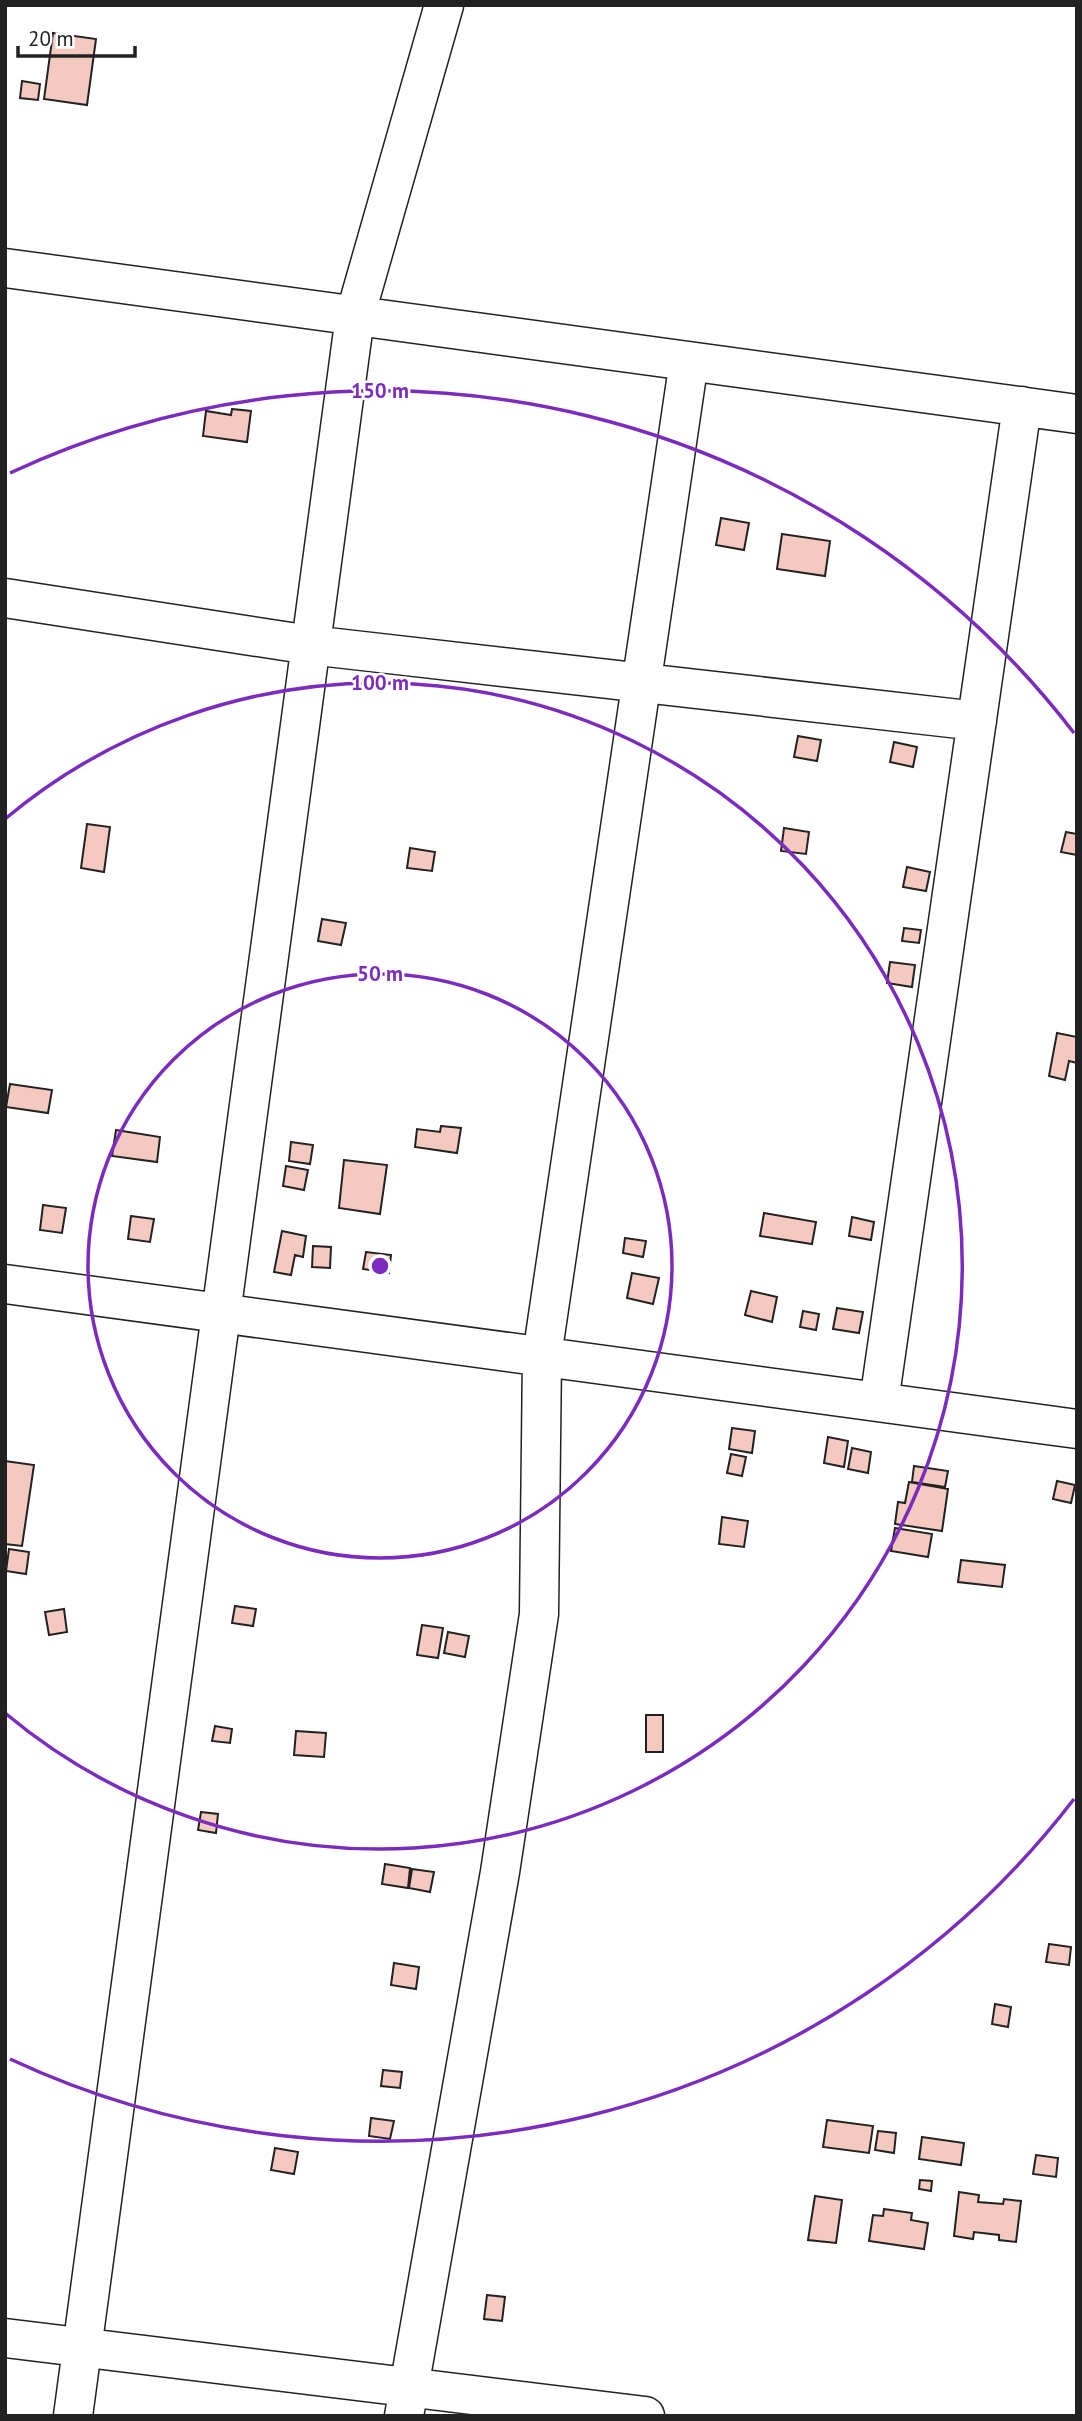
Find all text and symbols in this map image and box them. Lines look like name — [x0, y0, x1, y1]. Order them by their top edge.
scale bar — [18, 14, 135, 58]
text: 20 m — [28, 25, 74, 52]
text: 150 m — [351, 377, 409, 404]
text: 100 m — [351, 669, 409, 696]
text: 50 m — [357, 960, 403, 987]
centre of rings — [368, 1254, 392, 1278]

